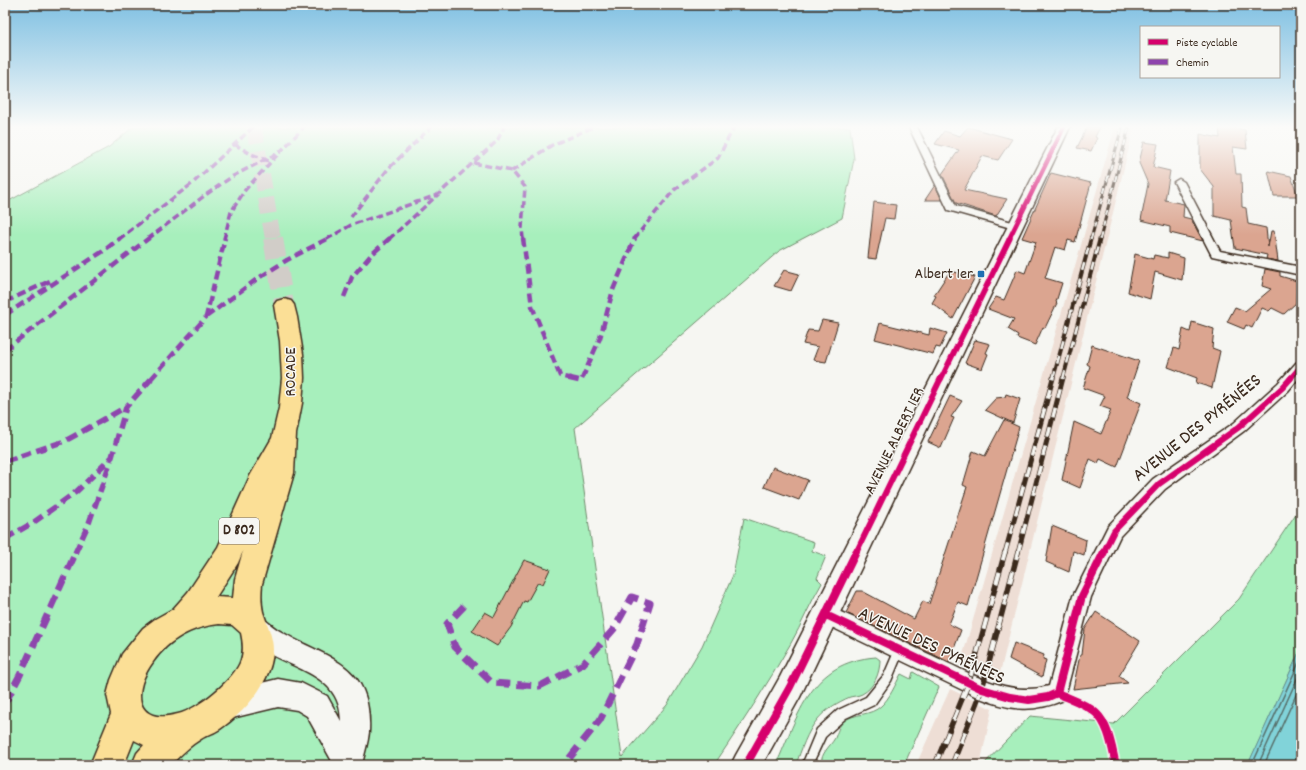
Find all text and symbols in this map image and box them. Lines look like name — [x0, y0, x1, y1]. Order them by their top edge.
legend — [1140, 26, 1280, 78]
text: Piste cyclable — [1176, 35, 1237, 52]
text: Chemin — [1176, 55, 1209, 72]
place label: Albert 1er — [915, 263, 973, 286]
marker: Albert 1er — [976, 269, 986, 279]
street label: ROCADE — [280, 347, 303, 397]
street label: AVENUE DES PYRÉNÉES — [1128, 368, 1268, 490]
street label: AVENUE ALBERT 1ER — [859, 383, 931, 499]
road number: D 802 — [219, 518, 259, 544]
street label: AVENUE DES PYRÉNÉES — [853, 601, 1009, 693]

